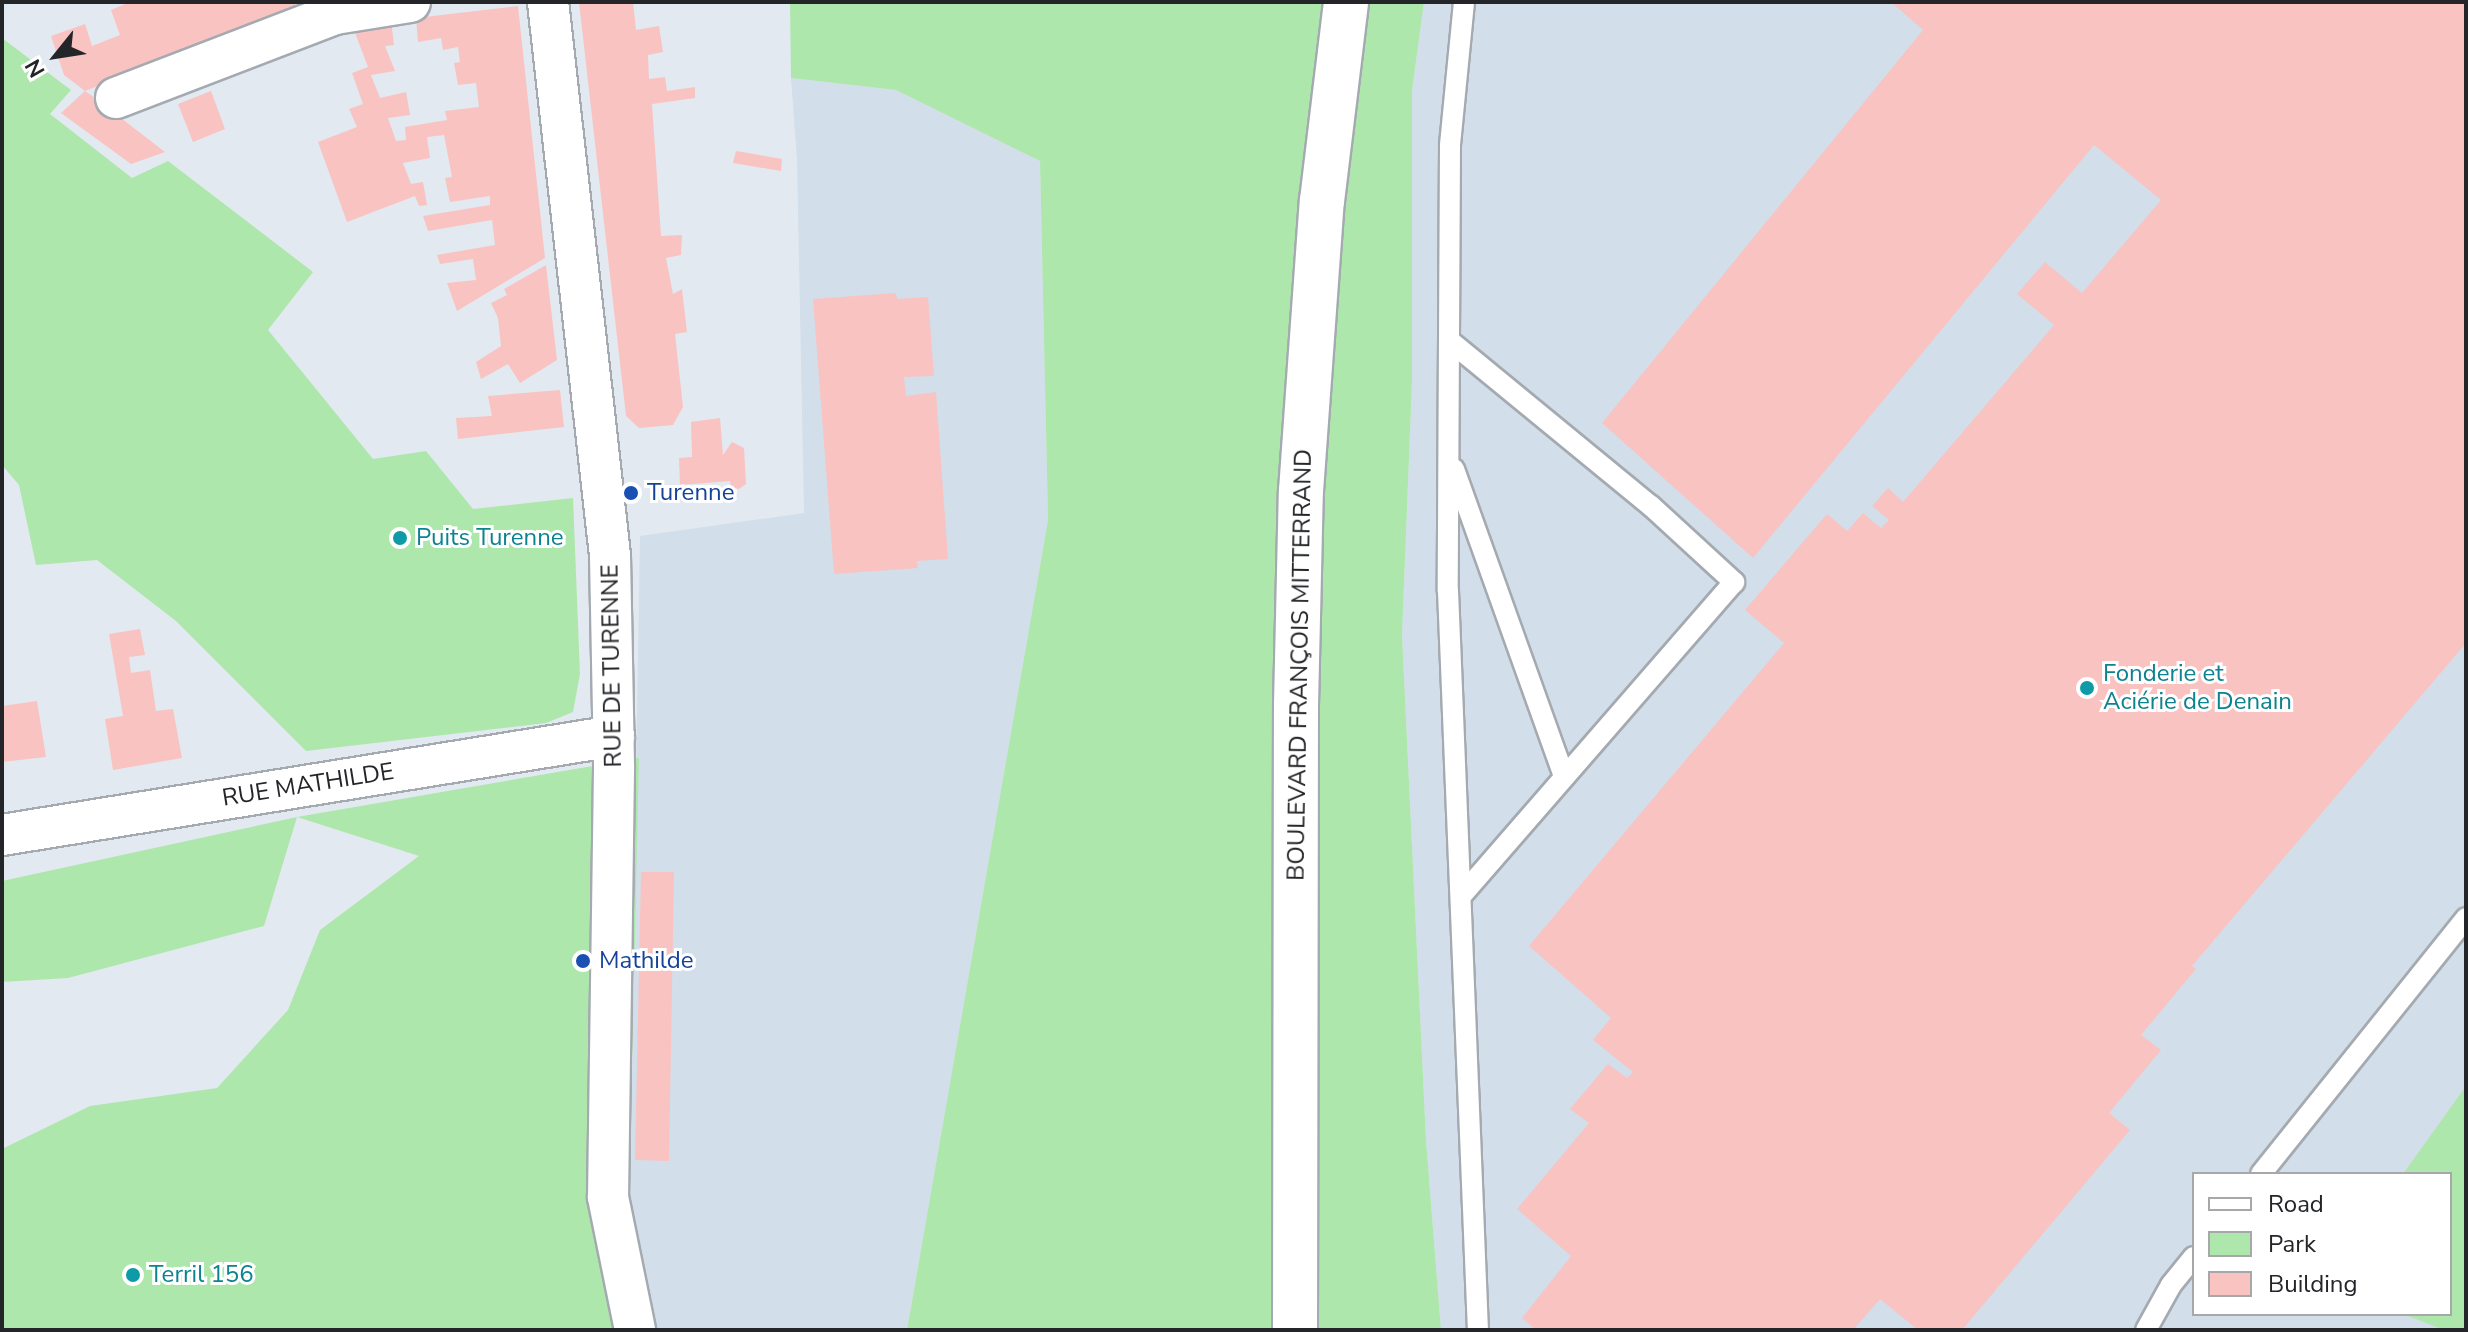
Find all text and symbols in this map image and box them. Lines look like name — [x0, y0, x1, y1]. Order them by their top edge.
north arrow — [16, 16, 96, 96]
text: N — [18, 53, 52, 83]
street label: BOULEVARD FRANÇOIS MITTERRAND — [1282, 449, 1318, 881]
place label: Turenne — [647, 479, 734, 507]
marker: Turenne — [622, 484, 640, 502]
place label: Puits Turenne — [416, 524, 564, 552]
marker: Puits Turenne — [391, 529, 409, 547]
street label: RUE DE TURENNE — [596, 564, 628, 768]
place label: Fonderie et Aciérie de Denain — [2103, 660, 2292, 716]
marker: Fonderie et Aciérie de Denain — [2078, 679, 2096, 697]
street label: RUE MATHILDE — [220, 757, 396, 813]
place label: Mathilde — [599, 947, 694, 975]
marker: Mathilde — [574, 952, 592, 970]
legend — [2192, 1172, 2452, 1316]
text: Road — [2268, 1188, 2324, 1220]
text: Park — [2268, 1228, 2316, 1260]
place label: Terril 156 — [149, 1261, 254, 1289]
marker: Terril 156 — [124, 1266, 142, 1284]
text: Building — [2268, 1268, 2358, 1300]

